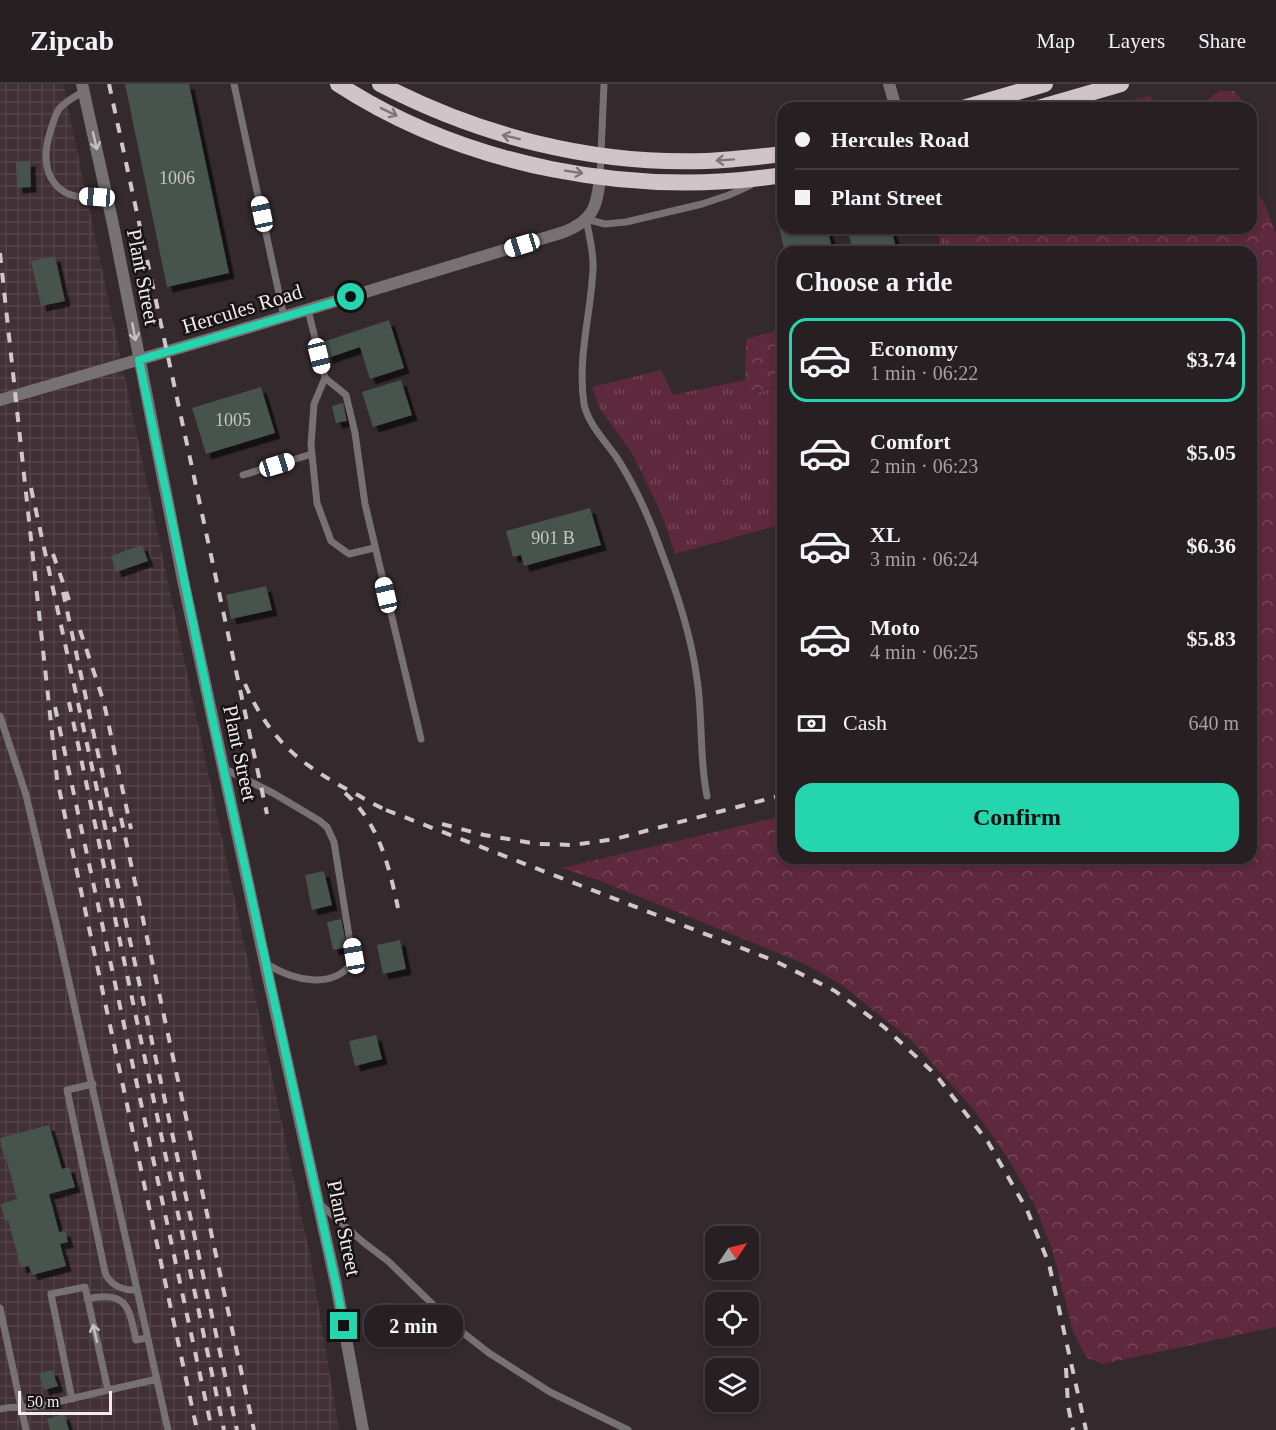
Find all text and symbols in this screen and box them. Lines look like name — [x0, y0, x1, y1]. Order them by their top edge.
text: Zipcab — [30, 25, 114, 56]
text: Map — [1037, 29, 1075, 53]
text: Layers — [1108, 29, 1165, 53]
text: Share — [1198, 29, 1246, 53]
one-way arrow — [380, 107, 398, 119]
text: Hercules Road — [831, 127, 969, 152]
one-way arrow — [89, 131, 101, 150]
one-way arrow — [502, 131, 521, 143]
one-way arrow — [715, 155, 735, 166]
one-way arrow — [564, 167, 583, 178]
house number: 1006 — [159, 168, 195, 188]
text: Plant Street — [831, 185, 942, 210]
car — [78, 187, 116, 207]
car — [249, 195, 275, 233]
street label: Plant Street — [122, 227, 164, 327]
car — [502, 231, 542, 259]
text: Choose a ride — [795, 267, 953, 297]
street label: Hercules Road — [179, 279, 305, 339]
route start — [337, 283, 364, 310]
one-way arrow — [129, 322, 140, 341]
icon: car — [798, 333, 852, 387]
car — [306, 336, 332, 376]
text: Economy — [870, 336, 958, 361]
text: $3.74 — [1187, 347, 1236, 372]
text: 1 min · 06:22 — [870, 362, 978, 384]
house number: 1005 — [215, 410, 251, 430]
icon: car — [798, 426, 852, 480]
text: Comfort — [870, 429, 951, 454]
text: $5.05 — [1187, 440, 1236, 465]
car — [257, 451, 297, 479]
text: 2 min · 06:23 — [870, 455, 978, 477]
icon: car — [798, 519, 852, 573]
text: XL — [870, 522, 901, 547]
house number: 901 B — [531, 528, 575, 548]
text: $6.36 — [1187, 533, 1236, 558]
text: 3 min · 06:24 — [870, 548, 978, 570]
car — [373, 575, 399, 615]
icon: car — [798, 612, 852, 666]
text: Moto — [870, 615, 920, 640]
text: $5.83 — [1187, 626, 1236, 651]
text: 4 min · 06:25 — [870, 641, 978, 663]
street label: Plant Street — [218, 703, 262, 803]
icon: cash — [795, 707, 828, 740]
text: Cash — [843, 710, 887, 735]
text: 640 m — [1188, 712, 1239, 734]
button: Confirm — [795, 783, 1239, 852]
car — [342, 937, 366, 975]
street label: Plant Street — [322, 1178, 366, 1278]
north arrow — [705, 1226, 759, 1280]
map controls — [705, 1226, 759, 1412]
button: locate — [705, 1292, 759, 1346]
callout: 2 min — [365, 1305, 464, 1347]
route end — [330, 1312, 357, 1339]
text: 2 min — [389, 1315, 438, 1337]
one-way arrow — [89, 1324, 101, 1343]
button: layers — [705, 1358, 759, 1412]
scale bar — [18, 1388, 112, 1416]
text: 50 m — [27, 1393, 59, 1410]

